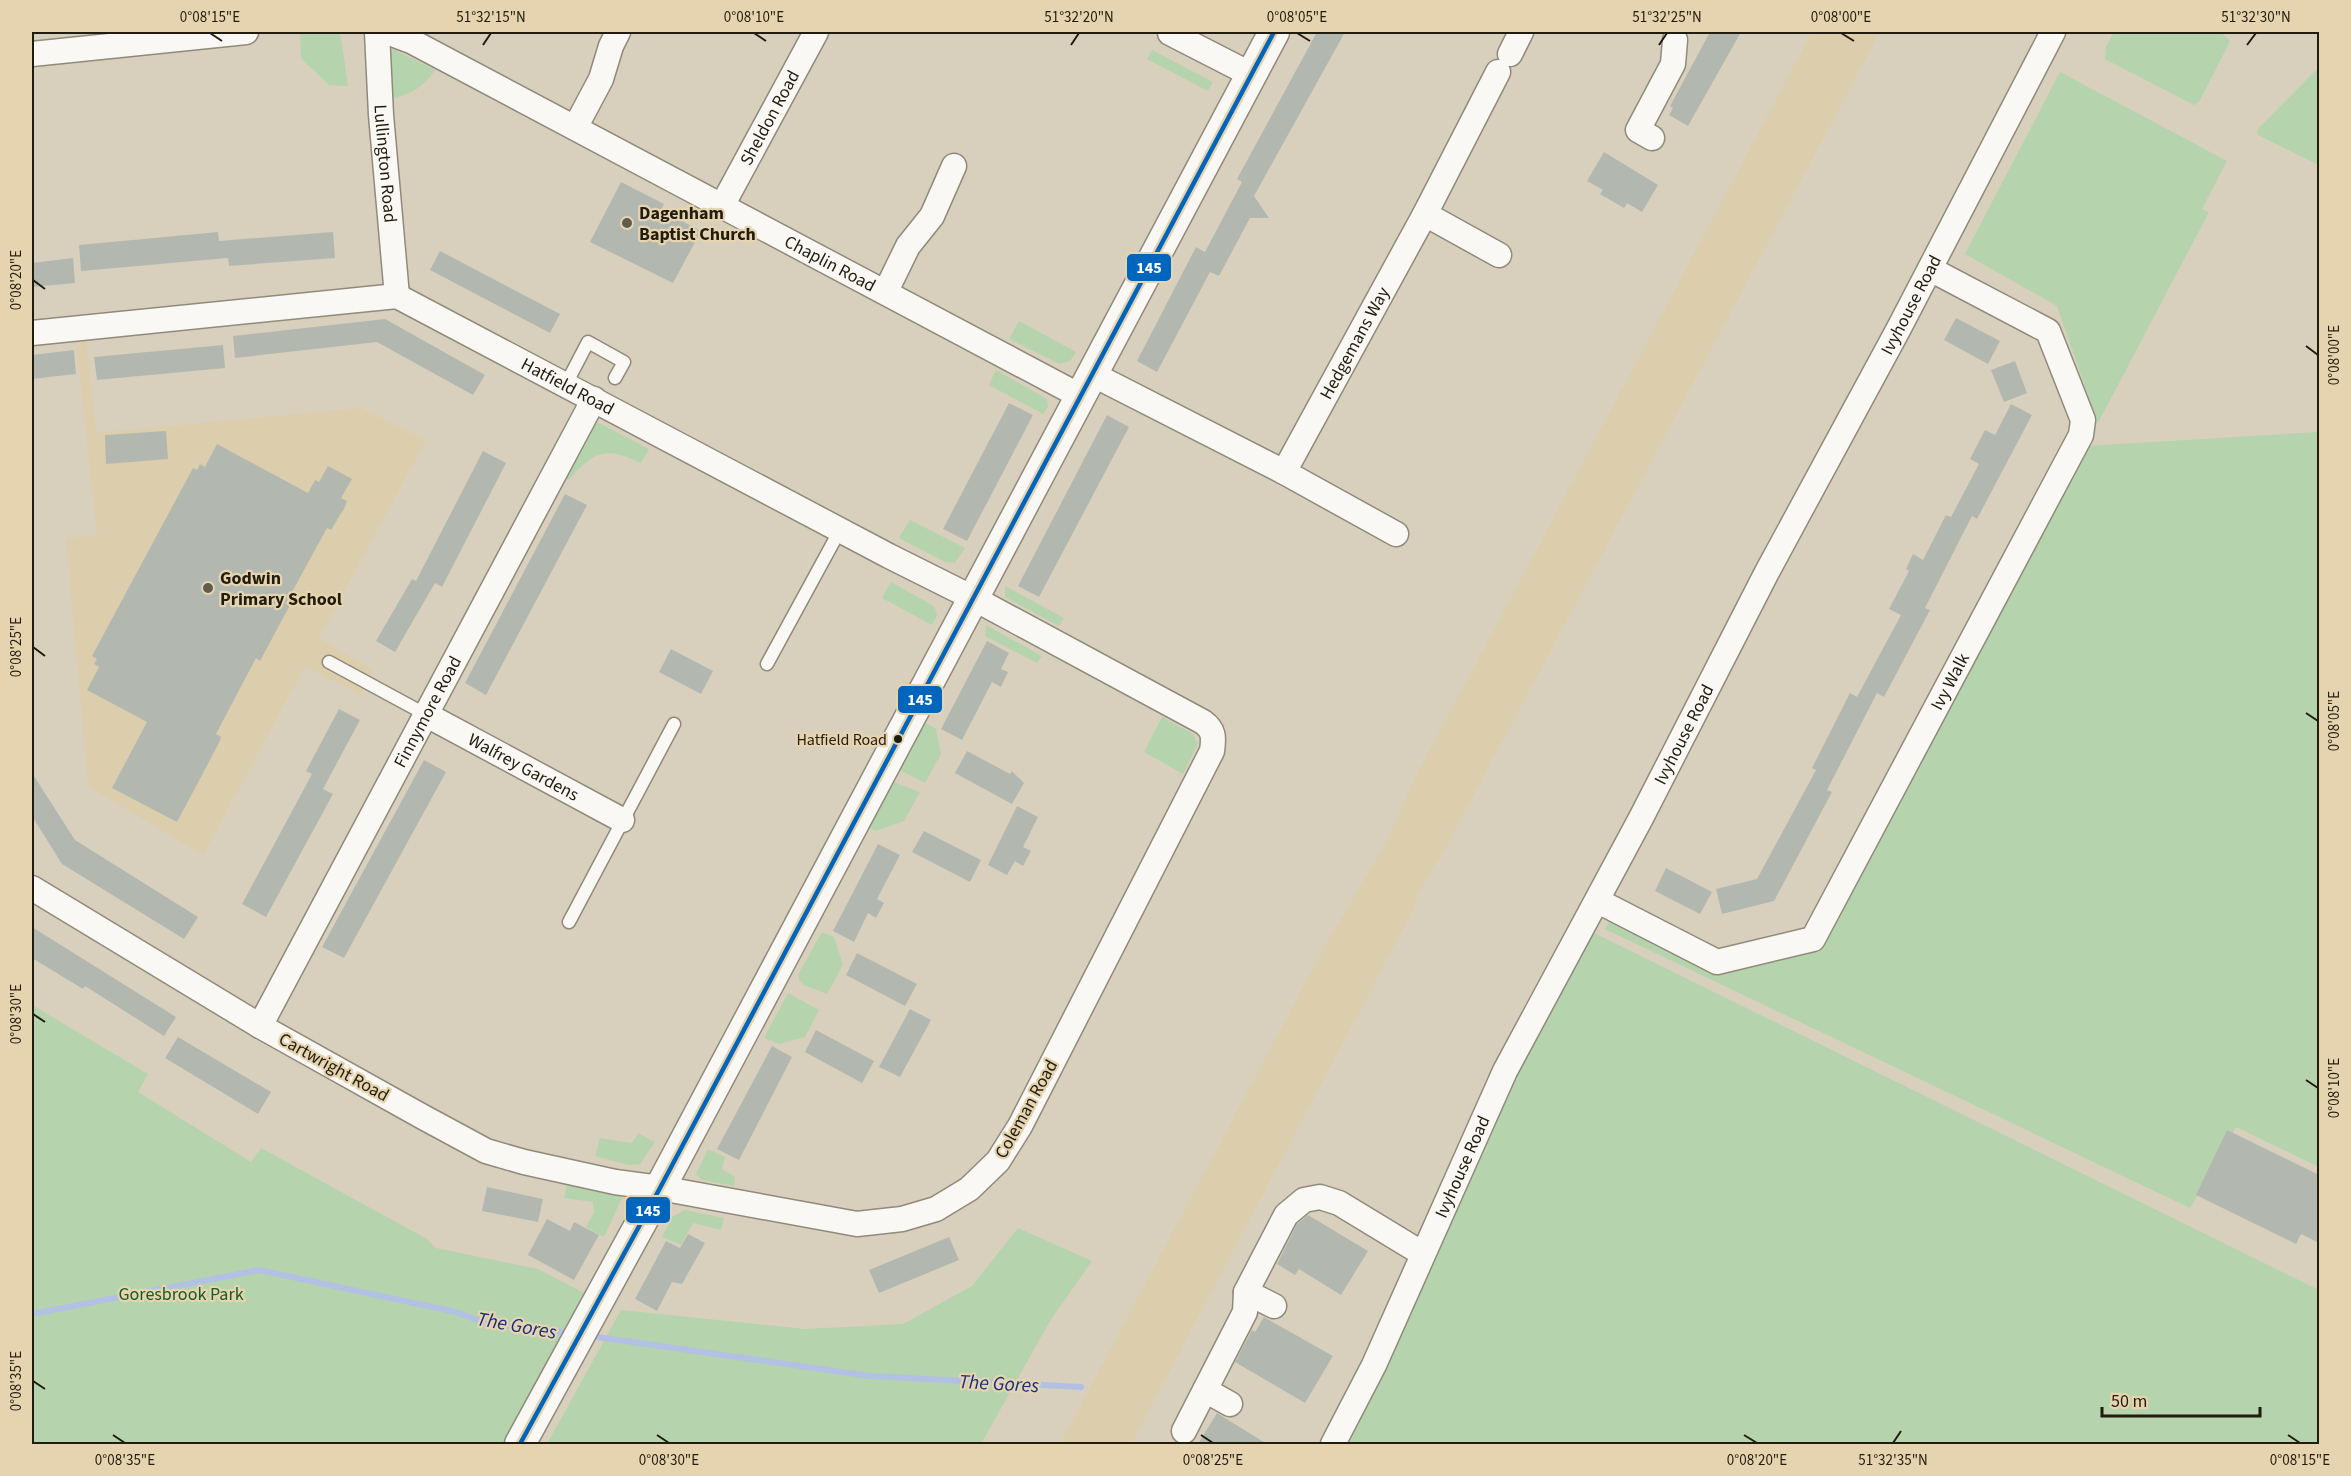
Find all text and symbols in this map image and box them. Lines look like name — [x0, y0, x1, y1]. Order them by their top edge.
text: 0°08'15"E — [180, 7, 240, 28]
text: 51°32'15"N — [456, 7, 526, 28]
text: 0°08'10"E — [724, 7, 784, 28]
text: 51°32'20"N — [1044, 7, 1114, 28]
text: 0°08'05"E — [1267, 7, 1327, 28]
text: 51°32'25"N — [1632, 7, 1702, 28]
text: 0°08'00"E — [1811, 7, 1871, 28]
text: 51°32'30"N — [2221, 7, 2291, 28]
street label: Sheldon Road — [734, 66, 806, 170]
street label: Lullington Road — [368, 104, 402, 224]
place label: Dagenham Baptist Church — [639, 201, 756, 247]
marker: Dagenham Baptist Church — [620, 216, 634, 230]
street label: Chaplin Road — [780, 229, 880, 298]
text: 0°08'20"E — [6, 250, 27, 310]
street label: Ivyhouse Road — [1875, 251, 1948, 360]
line badge: 145 — [1126, 253, 1172, 282]
text: 145 — [1136, 257, 1162, 279]
street label: Hedgemans Way — [1314, 282, 1396, 404]
text: 0°08'00"E — [2324, 325, 2345, 385]
street label: Hatfield Road — [517, 352, 618, 422]
place label: Godwin Primary School — [220, 566, 342, 612]
marker: Godwin Primary School — [201, 581, 215, 595]
text: 0°08'25"E — [6, 617, 27, 677]
street label: Ivy Walk — [1925, 649, 1976, 715]
street label: Finnymore Road — [388, 652, 468, 772]
street label: Ivyhouse Road — [1648, 680, 1720, 789]
line badge: 145 — [897, 685, 943, 714]
text: 145 — [907, 689, 933, 711]
text: 0°08'05"E — [2324, 691, 2345, 751]
street label: Walfrey Gardens — [464, 727, 583, 808]
place label: Hatfield Road — [796, 729, 887, 751]
marker: Hatfield Road — [892, 733, 904, 745]
text: 0°08'30"E — [6, 984, 27, 1044]
street label: Cartwright Road — [274, 1027, 393, 1108]
street label: Coleman Road — [989, 1055, 1064, 1163]
text: 0°08'10"E — [2324, 1058, 2345, 1118]
street label: Ivyhouse Road — [1429, 1112, 1497, 1222]
line badge: 145 — [625, 1196, 671, 1224]
text: 145 — [635, 1200, 661, 1222]
park label: Goresbrook Park — [118, 1282, 244, 1307]
water label: The Gores — [475, 1305, 559, 1347]
text: 0°08'35"E — [6, 1351, 27, 1411]
water label: The Gores — [958, 1368, 1040, 1400]
scale bar — [2102, 1380, 2260, 1418]
text: 50 m — [2111, 1389, 2147, 1414]
text: 0°08'35"E — [95, 1450, 155, 1471]
text: 0°08'30"E — [639, 1450, 699, 1471]
text: 0°08'25"E — [1183, 1450, 1243, 1471]
text: 0°08'20"E — [1727, 1450, 1787, 1471]
text: 51°32'35"N — [1858, 1450, 1928, 1471]
text: 0°08'15"E — [2270, 1450, 2330, 1471]

